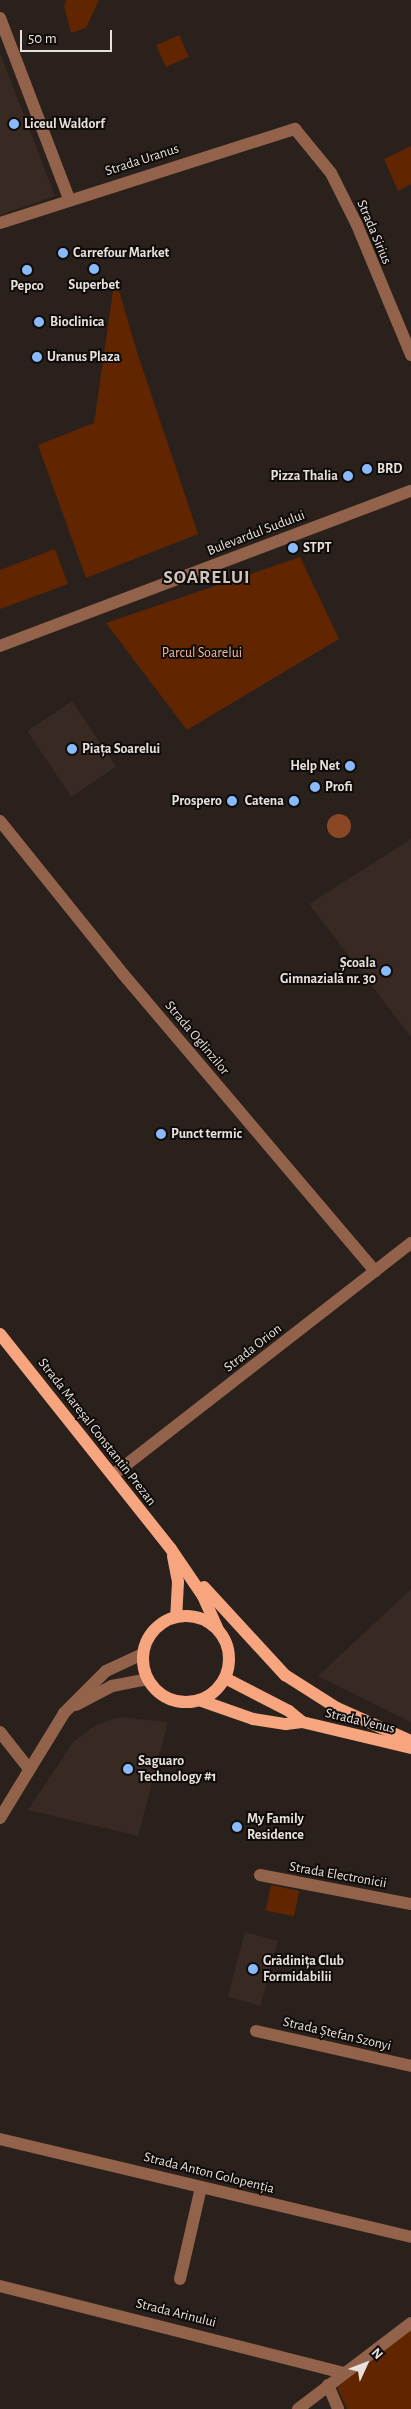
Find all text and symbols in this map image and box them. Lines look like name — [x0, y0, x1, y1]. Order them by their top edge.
scale bar — [22, 20, 115, 52]
text: 50 m — [28, 31, 57, 46]
place label: Liceul Waldorf — [24, 116, 105, 132]
marker: Liceul Waldorf — [8, 118, 20, 130]
street label: Strada Uranus — [103, 140, 181, 180]
street label: Strada Sirius — [353, 197, 395, 267]
place label: Carrefour Market — [73, 245, 169, 261]
marker: Carrefour Market — [57, 247, 69, 259]
marker: Superbet — [88, 263, 100, 275]
marker: Pepco — [21, 264, 33, 276]
place label: Superbet — [68, 277, 120, 293]
place label: Pepco — [10, 278, 44, 294]
place label: Bioclinica — [50, 314, 104, 330]
marker: Bioclinica — [32, 315, 46, 329]
place label: Uranus Plaza — [47, 349, 120, 365]
marker: Uranus Plaza — [31, 351, 43, 363]
place label: BRD — [377, 461, 403, 477]
marker: BRD — [361, 463, 373, 475]
place label: Pizza Thalia — [271, 468, 338, 484]
marker: Pizza Thalia — [342, 470, 354, 482]
street label: Bulevardul Sudului — [205, 507, 307, 559]
place label: STPT — [303, 540, 332, 556]
marker: STPT — [287, 542, 299, 554]
district label: SOARELUI — [162, 567, 252, 589]
park label: Parcul Soarelui — [162, 645, 242, 661]
place label: Piața Soarelui — [82, 741, 160, 757]
marker: Piața Soarelui — [66, 743, 78, 755]
place label: Help Net — [290, 758, 340, 774]
marker: Help Net — [344, 760, 356, 772]
place label: Profi — [325, 779, 353, 795]
marker: Profi — [309, 781, 321, 793]
place label: Prospero — [172, 793, 222, 809]
place label: Catena — [245, 793, 284, 809]
marker: Prospero — [226, 795, 238, 807]
marker: Catena — [288, 795, 300, 807]
place label: Școala Gimnazială nr. 30 — [280, 955, 376, 988]
marker: Școala Gimnazială nr. 30 — [380, 965, 392, 977]
street label: Strada Oglinzilor — [161, 998, 233, 1078]
place label: Punct termic — [171, 1126, 242, 1142]
marker: Punct termic — [155, 1128, 167, 1140]
street label: Strada Orion — [221, 1320, 285, 1376]
street label: Strada Mareșal Constantin Prezan — [34, 1355, 160, 1509]
street label: Strada Venus — [323, 1705, 397, 1737]
place label: Saguaro Technology #1 — [138, 1753, 217, 1785]
marker: Saguaro Technology #1 — [122, 1763, 134, 1775]
place label: My Family Residence — [247, 1811, 304, 1844]
marker: My Family Residence — [231, 1821, 243, 1833]
street label: Strada Electronicii — [288, 1858, 388, 1892]
place label: Grădinița Club Formidabilii — [263, 1953, 344, 1985]
marker: Grădinița Club Formidabilii — [247, 1963, 259, 1975]
street label: Strada Ștefan Szonyi — [281, 2013, 393, 2055]
street label: Strada Anton Golopenția — [142, 2149, 276, 2197]
street label: Strada Arinului — [134, 2295, 218, 2331]
north arrow — [341, 2339, 391, 2389]
text: N — [369, 2345, 385, 2362]

